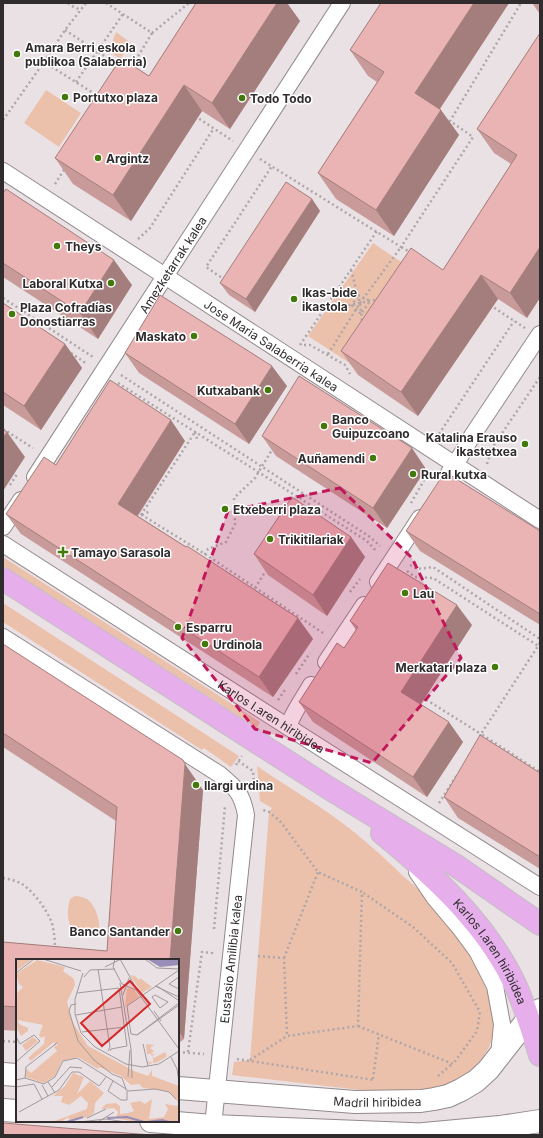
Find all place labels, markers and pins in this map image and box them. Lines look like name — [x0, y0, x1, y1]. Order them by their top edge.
place label: Amara Berri eskola publikoa (Salaberria) — [25, 40, 147, 69]
marker: Amara Berri eskola publikoa (Salaberria) — [12, 49, 22, 59]
place label: Portutxo plaza — [73, 90, 158, 105]
place label: Todo Todo — [250, 91, 312, 106]
marker: Portutxo plaza — [60, 92, 70, 102]
marker: Todo Todo — [237, 93, 247, 103]
place label: Argintz — [106, 151, 149, 166]
marker: Argintz — [93, 153, 103, 163]
place label: Theys — [65, 239, 102, 254]
marker: Theys — [52, 241, 62, 251]
place label: Laboral Kutxa — [23, 276, 103, 291]
marker: Laboral Kutxa — [106, 278, 116, 288]
place label: Ikas-bide ikastola — [302, 285, 357, 314]
marker: Ikas-bide ikastola — [289, 294, 299, 304]
place label: Plaza Cofradías Donostiarras — [20, 300, 112, 329]
marker: Plaza Cofradías Donostiarras — [7, 309, 17, 319]
place label: Maskato — [136, 329, 186, 344]
marker: Maskato — [189, 331, 199, 341]
place label: Kutxabank — [197, 383, 260, 398]
marker: Kutxabank — [263, 385, 273, 395]
place label: Banco Guipuzcoano — [332, 412, 410, 441]
marker: Banco Guipuzcoano — [319, 421, 329, 431]
place label: Katalina Erauso ikastetxea — [426, 430, 517, 459]
marker: Katalina Erauso ikastetxea — [520, 439, 530, 449]
place label: Auñamendi — [298, 451, 365, 466]
marker: Auñamendi — [368, 453, 378, 463]
place label: Rural kutxa — [421, 467, 487, 482]
marker: Rural kutxa — [408, 469, 418, 479]
place label: Etxeberri plaza — [233, 502, 321, 517]
marker: Etxeberri plaza — [220, 504, 230, 514]
place label: Trikitilariak — [278, 532, 344, 547]
marker: Trikitilariak — [265, 534, 275, 544]
place label: Tamayo Sarasola — [71, 545, 171, 560]
marker: Tamayo Sarasola — [58, 547, 68, 557]
place label: Lau — [413, 586, 434, 601]
marker: Lau — [400, 588, 410, 598]
place label: Esparru — [186, 620, 232, 635]
marker: Esparru — [173, 622, 183, 632]
place label: Urdinola — [213, 637, 262, 652]
marker: Urdinola — [200, 639, 210, 649]
place label: Merkatari plaza — [396, 660, 487, 675]
marker: Merkatari plaza — [490, 662, 500, 672]
place label: Ilargi urdina — [204, 778, 273, 793]
marker: Ilargi urdina — [191, 780, 201, 790]
place label: Banco Santander — [70, 924, 170, 939]
marker: Banco Santander — [173, 926, 183, 936]

